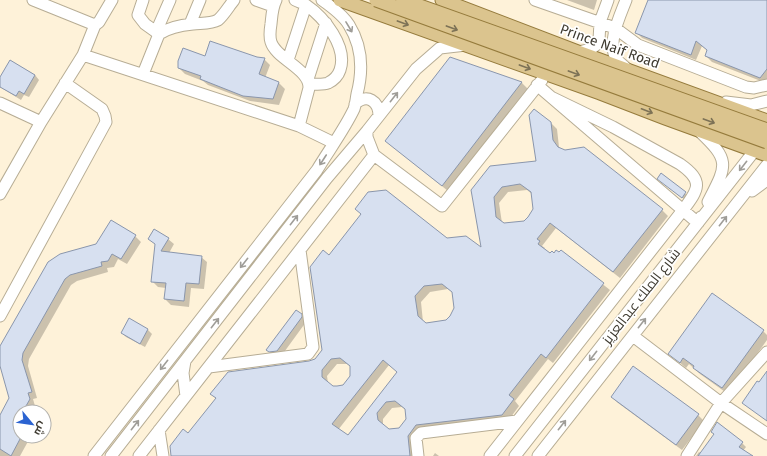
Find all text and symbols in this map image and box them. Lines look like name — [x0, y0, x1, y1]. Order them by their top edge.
one-way arrow — [396, 20, 409, 27]
one-way arrow — [346, 21, 354, 33]
street label: Prince Naif Road — [558, 21, 662, 72]
one-way arrow — [445, 25, 457, 33]
one-way arrow — [519, 63, 531, 71]
one-way arrow — [567, 69, 579, 77]
one-way arrow — [389, 92, 398, 103]
one-way arrow — [641, 108, 653, 116]
one-way arrow — [703, 118, 715, 126]
one-way arrow — [319, 154, 327, 165]
one-way arrow — [738, 160, 747, 171]
one-way arrow — [290, 215, 299, 226]
one-way arrow — [718, 216, 727, 227]
street label: شارع الملك عبدالعزيز — [598, 245, 684, 348]
one-way arrow — [240, 257, 248, 268]
one-way arrow — [210, 317, 219, 328]
one-way arrow — [638, 318, 647, 329]
one-way arrow — [589, 351, 598, 362]
one-way arrow — [160, 360, 169, 371]
north arrow — [12, 404, 52, 444]
text: ش — [31, 419, 49, 438]
one-way arrow — [130, 420, 139, 431]
one-way arrow — [558, 420, 566, 431]

